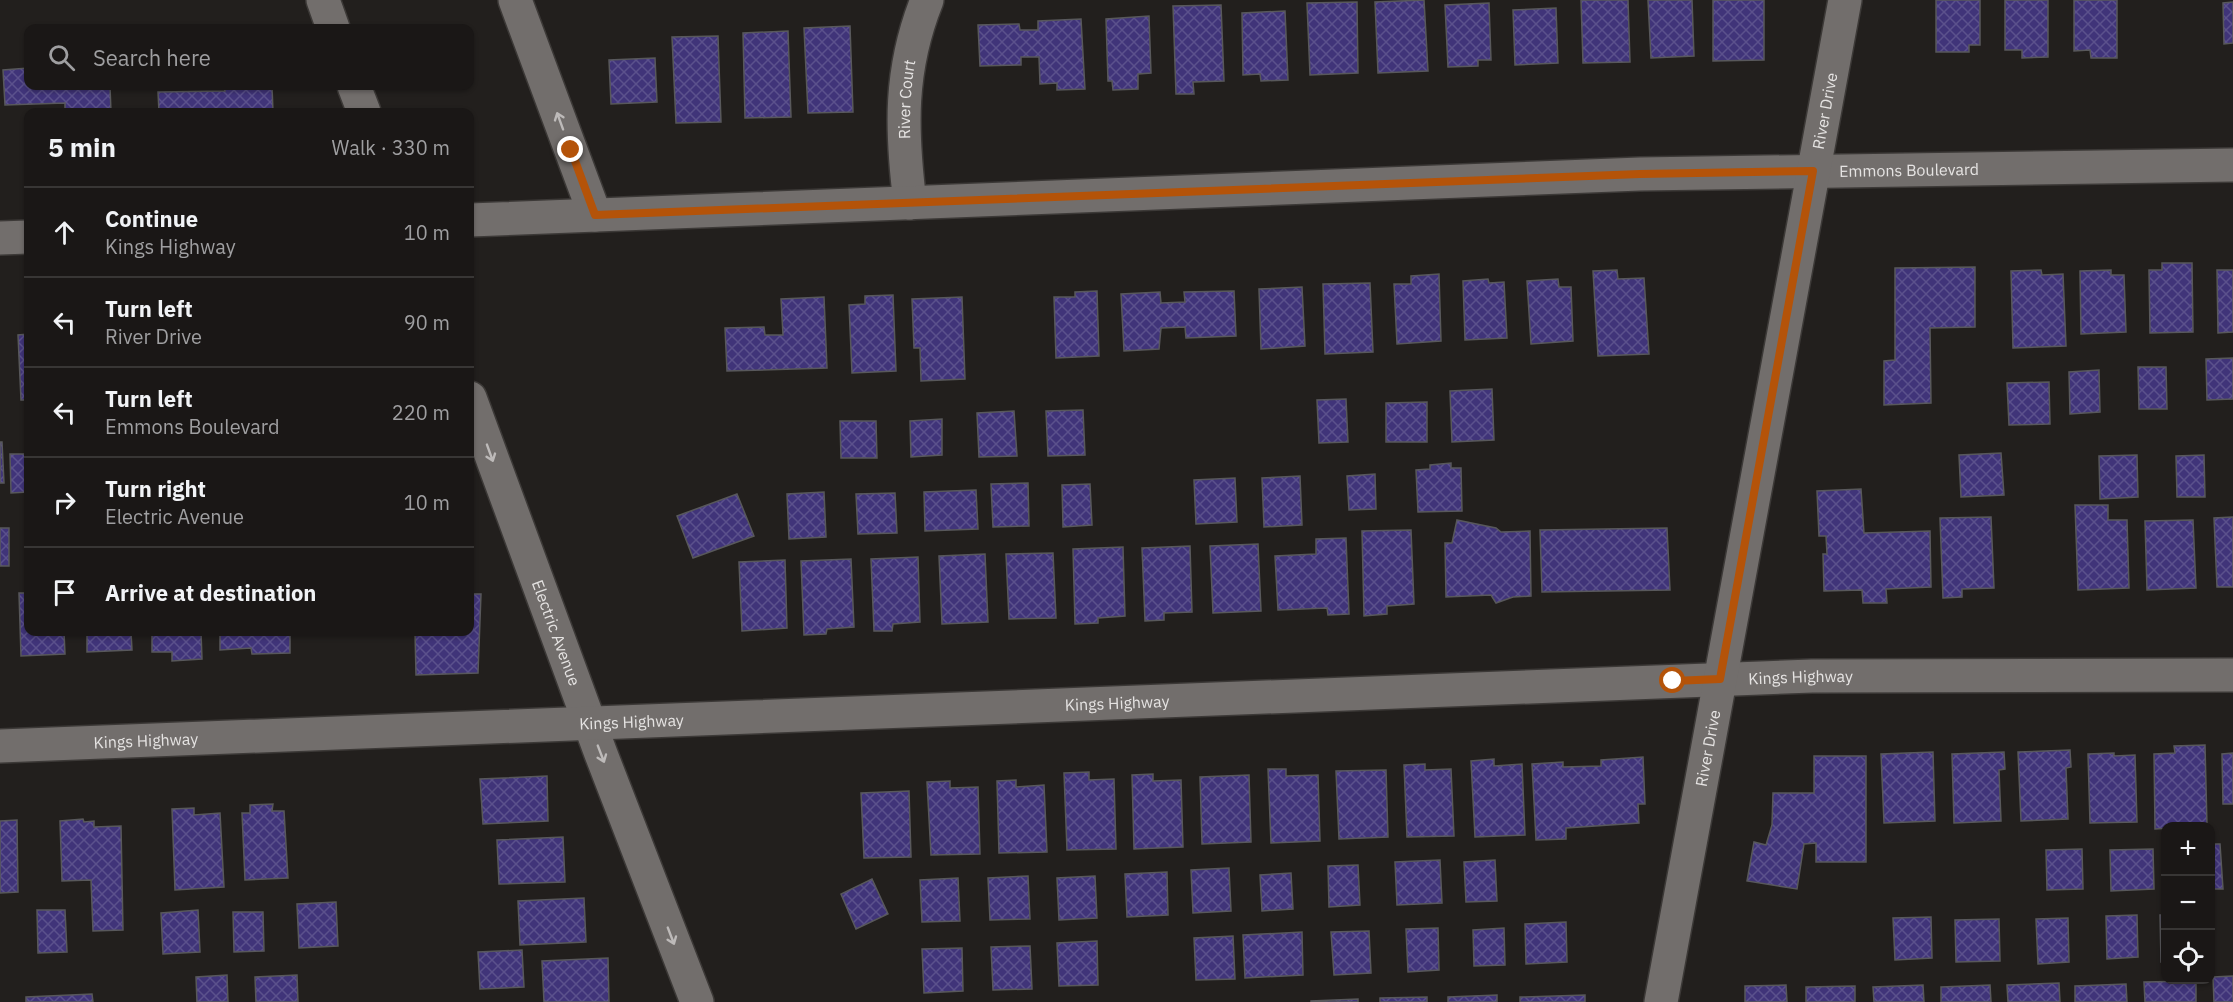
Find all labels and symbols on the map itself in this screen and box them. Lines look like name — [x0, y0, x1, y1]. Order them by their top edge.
street label: River Court — [894, 58, 919, 139]
street label: River Drive — [1808, 71, 1842, 151]
one-way arrow — [553, 112, 564, 131]
route end — [557, 136, 583, 162]
street label: Emmons Boulevard — [1839, 159, 1979, 181]
one-way arrow — [485, 443, 496, 461]
street label: Electric Avenue — [528, 577, 585, 689]
street label: Kings Highway — [1748, 666, 1853, 688]
route start — [1659, 667, 1685, 693]
street label: Kings Highway — [1064, 691, 1170, 715]
street label: River Drive — [1691, 708, 1724, 788]
street label: Kings Highway — [579, 710, 684, 734]
street label: Kings Highway — [93, 728, 199, 752]
one-way arrow — [596, 744, 607, 763]
one-way arrow — [666, 926, 677, 944]

